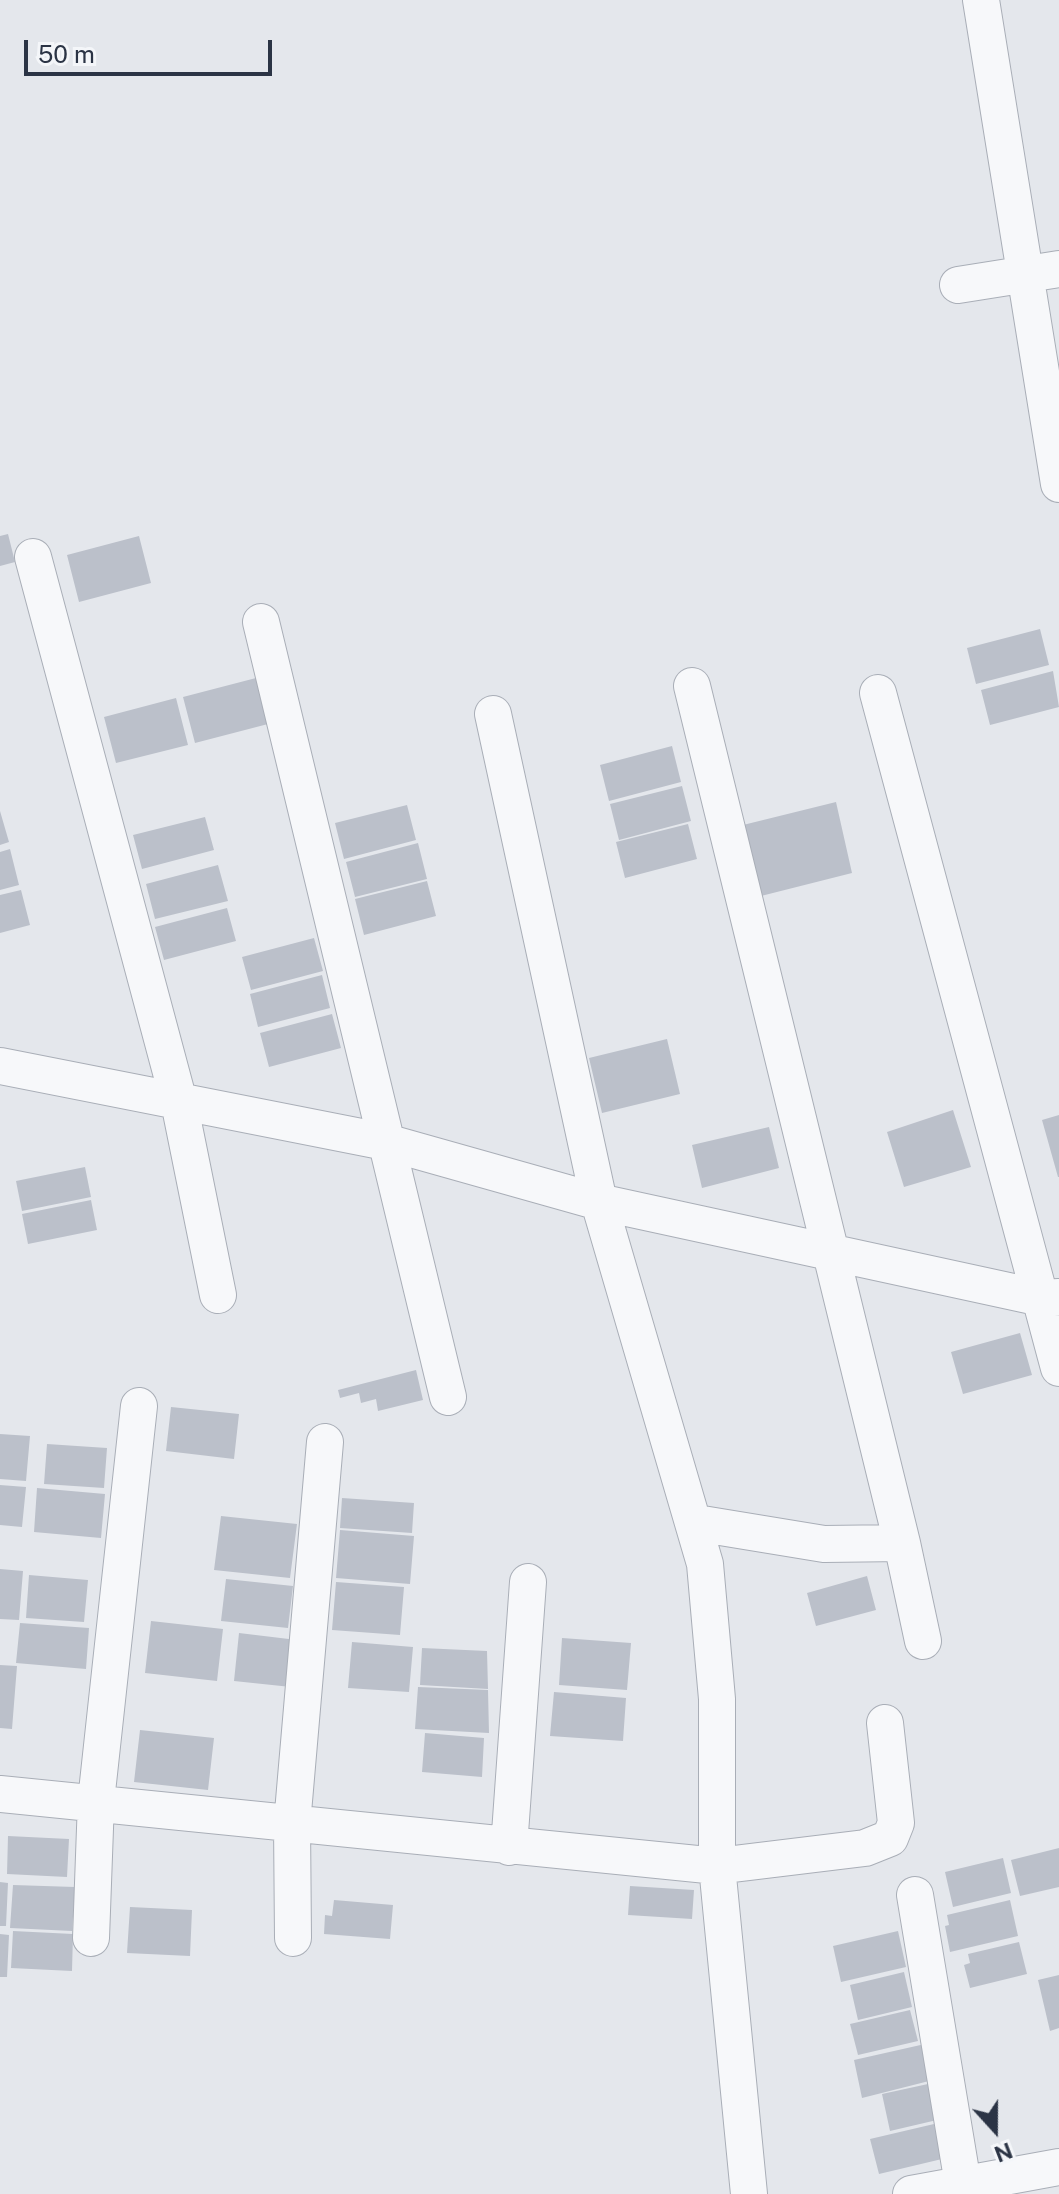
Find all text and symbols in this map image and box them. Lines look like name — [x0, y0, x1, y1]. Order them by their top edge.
scale bar — [28, 24, 276, 74]
text: 50 m — [38, 40, 95, 68]
north arrow — [955, 2090, 1035, 2170]
text: N — [991, 2137, 1016, 2168]

